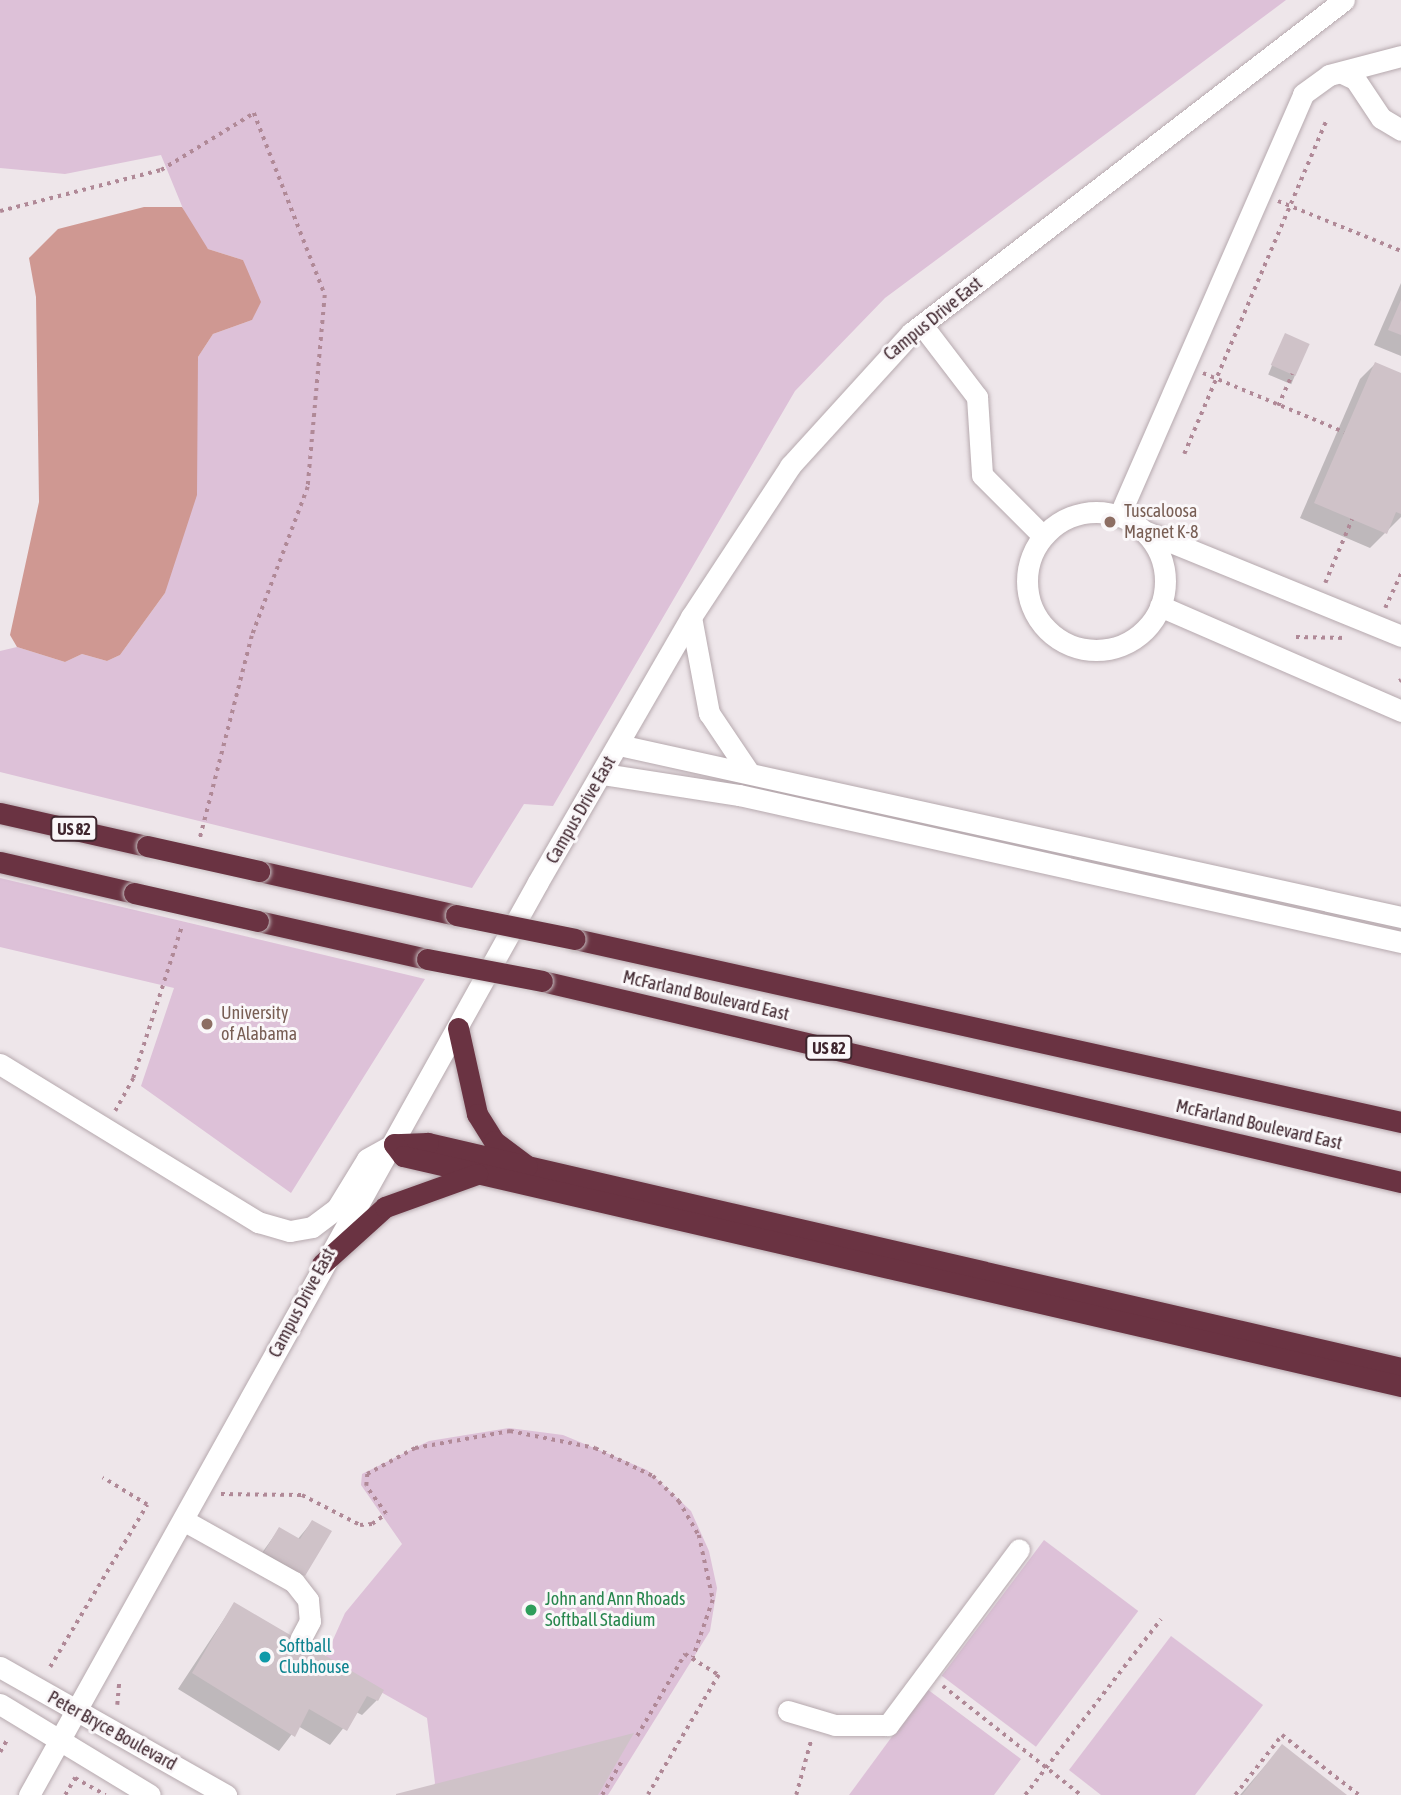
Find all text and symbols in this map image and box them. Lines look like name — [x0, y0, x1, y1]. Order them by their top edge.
street label: Campus Drive East — [879, 273, 987, 365]
place label: Tuscaloosa Magnet K-8 — [1124, 501, 1199, 544]
marker: Tuscaloosa Magnet K-8 — [1102, 514, 1118, 530]
street label: Campus Drive East — [542, 752, 620, 868]
road number: US 82 — [50, 816, 98, 842]
street label: McFarland Boulevard East — [621, 966, 791, 1026]
place label: University of Alabama — [221, 1003, 297, 1046]
marker: University of Alabama — [199, 1016, 215, 1032]
road number: US 82 — [804, 1036, 854, 1060]
street label: McFarland Boulevard East — [1174, 1095, 1344, 1155]
street label: Campus Drive East — [264, 1245, 340, 1361]
place label: John and Ann Rhoads Softball Stadium — [545, 1589, 685, 1632]
marker: John and Ann Rhoads Softball Stadium — [523, 1602, 539, 1618]
place label: Softball Clubhouse — [279, 1636, 350, 1678]
marker: Softball Clubhouse — [257, 1649, 273, 1665]
street label: Peter Bryce Boulevard — [44, 1687, 180, 1775]

